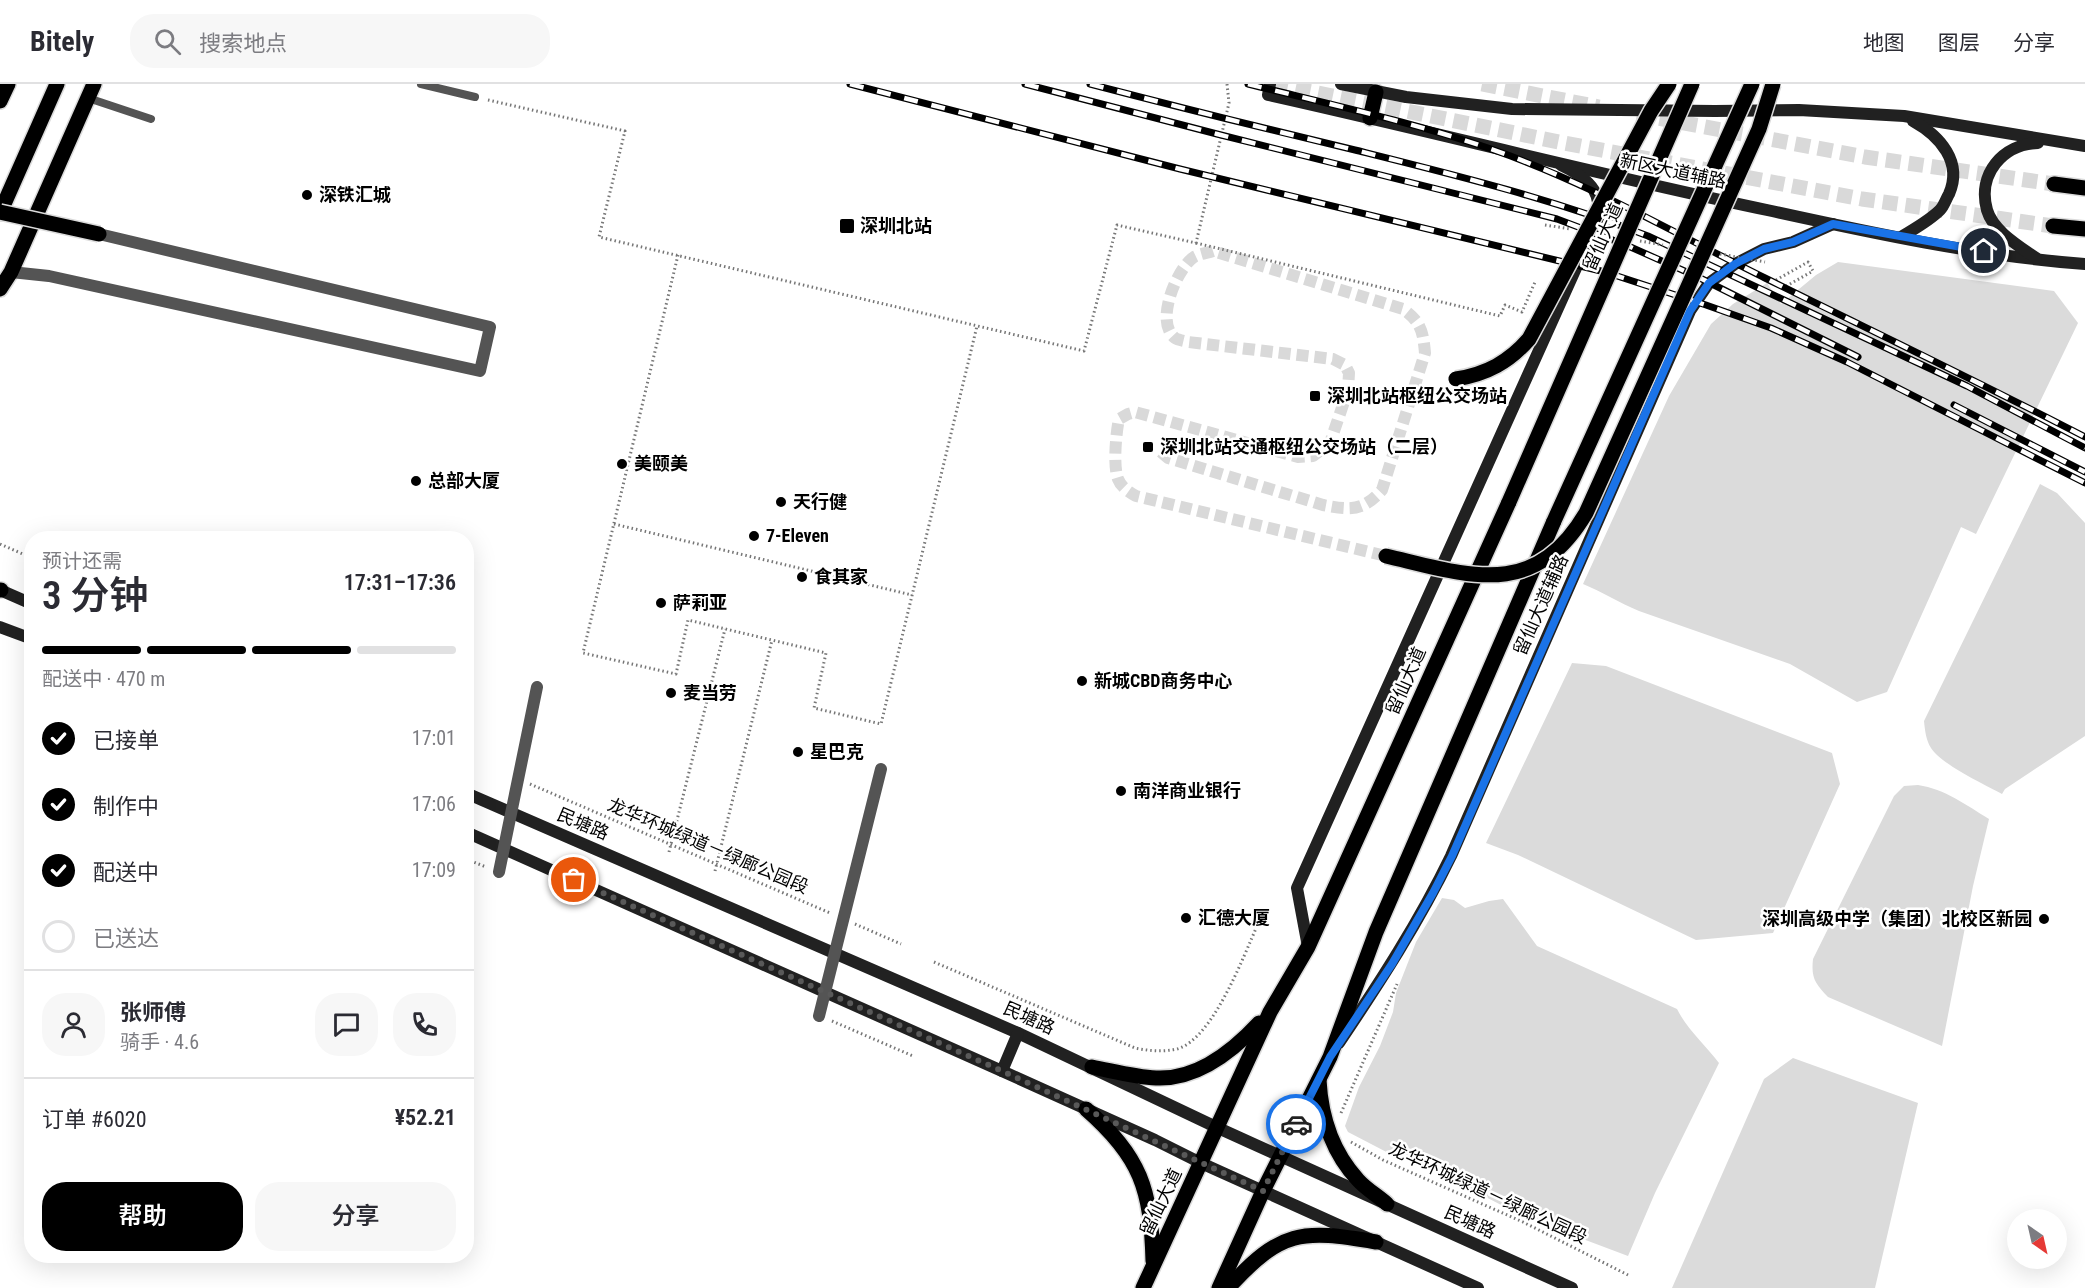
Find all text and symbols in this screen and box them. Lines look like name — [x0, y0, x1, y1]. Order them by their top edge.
search box — [130, 14, 550, 68]
text: Bitely — [30, 25, 94, 58]
icon: search — [151, 25, 184, 58]
text: 搜索地点 — [199, 31, 287, 56]
text: 地图 — [1863, 31, 1905, 55]
text: 图层 — [1938, 31, 1980, 55]
text: 分享 — [2013, 31, 2055, 55]
street label: 新区大道辅路 — [1618, 149, 1728, 192]
place label: 深铁汇城 — [319, 184, 391, 205]
marker: 深铁汇城 — [300, 188, 314, 202]
street label: 留仙大道 — [1578, 200, 1627, 274]
place label: 深圳北站 — [860, 215, 932, 236]
marker: 深圳北站 — [838, 217, 856, 235]
pin — [1958, 225, 2009, 276]
icon: home — [1967, 234, 2000, 267]
place label: 深圳北站枢纽公交场站 — [1327, 385, 1507, 406]
marker: 深圳北站枢纽公交场站 — [1308, 389, 1322, 403]
place label: 深圳北站交通枢纽公交场站（二层） — [1160, 436, 1448, 457]
marker: 深圳北站交通枢纽公交场站（二层） — [1141, 440, 1155, 454]
place label: 美颐美 — [634, 453, 688, 474]
marker: 美颐美 — [615, 457, 629, 471]
place label: 总部大厦 — [428, 470, 500, 491]
marker: 总部大厦 — [409, 474, 423, 488]
place label: 天行健 — [793, 491, 847, 512]
marker: 天行健 — [774, 495, 788, 509]
place label: 7-Eleven — [766, 525, 829, 546]
marker: 7-Eleven — [747, 529, 761, 543]
text: 预计还需 — [42, 549, 122, 573]
street label: 留仙大道辅路 — [1509, 551, 1572, 658]
place label: 食其家 — [814, 566, 868, 587]
text: 17:31–17:36 — [344, 570, 456, 595]
marker: 食其家 — [795, 570, 809, 584]
text: 3 分钟 — [42, 573, 149, 619]
place label: 萨莉亚 — [673, 592, 727, 613]
marker: 萨莉亚 — [654, 596, 668, 610]
street label: 留仙大道 — [1381, 644, 1430, 718]
text: 配送中 · 470 m — [42, 667, 165, 691]
place label: 新城CBD商务中心 — [1094, 670, 1233, 691]
marker: 新城CBD商务中心 — [1075, 674, 1089, 688]
place label: 麦当劳 — [683, 682, 737, 703]
marker: 麦当劳 — [664, 686, 678, 700]
icon: check — [42, 722, 75, 755]
text: 17:01 — [412, 726, 456, 750]
text: 已接单 — [93, 728, 159, 753]
place label: 星巴克 — [810, 741, 864, 762]
marker: 星巴克 — [791, 745, 805, 759]
place label: 南洋商业银行 — [1133, 780, 1241, 801]
marker: 南洋商业银行 — [1114, 784, 1128, 798]
icon: check — [42, 788, 75, 821]
text: 17:06 — [412, 792, 456, 816]
text: 制作中 — [93, 794, 159, 819]
street label: 龙华环城绿道－绿廊公园段 — [605, 794, 812, 897]
street label: 民塘路 — [554, 803, 612, 844]
icon: check — [42, 854, 75, 887]
pin — [548, 854, 599, 905]
text: 17:09 — [412, 858, 456, 882]
text: 配送中 — [93, 860, 159, 885]
icon: bag — [557, 863, 590, 896]
place label: 汇德大厦 — [1198, 907, 1270, 928]
place label: 深圳高级中学（集团）北校区新园 — [1762, 908, 2032, 929]
marker: 汇德大厦 — [1179, 911, 1193, 925]
marker: 深圳高级中学（集团）北校区新园 — [2037, 912, 2051, 926]
text: 已送达 — [93, 926, 159, 951]
button: person — [42, 993, 105, 1056]
button: chat — [315, 993, 378, 1056]
button: phone — [393, 993, 456, 1056]
street label: 民塘路 — [1000, 997, 1058, 1038]
text: 张师傅 — [120, 1000, 186, 1025]
text: 骑手 · 4.6 — [120, 1030, 199, 1054]
courier — [1266, 1094, 1326, 1154]
text: ¥52.21 — [395, 1105, 456, 1130]
text: 订单 #6020 — [42, 1107, 147, 1132]
icon: car — [1280, 1108, 1313, 1141]
street label: 龙华环城绿道－绿廊公园段 — [1386, 1137, 1591, 1248]
street label: 留仙大道 — [1135, 1165, 1186, 1239]
button: 帮助 — [42, 1182, 243, 1251]
button: 分享 — [255, 1182, 456, 1251]
street label: 民塘路 — [1441, 1201, 1499, 1242]
north arrow — [2007, 1209, 2067, 1269]
map controls — [2007, 1209, 2067, 1269]

